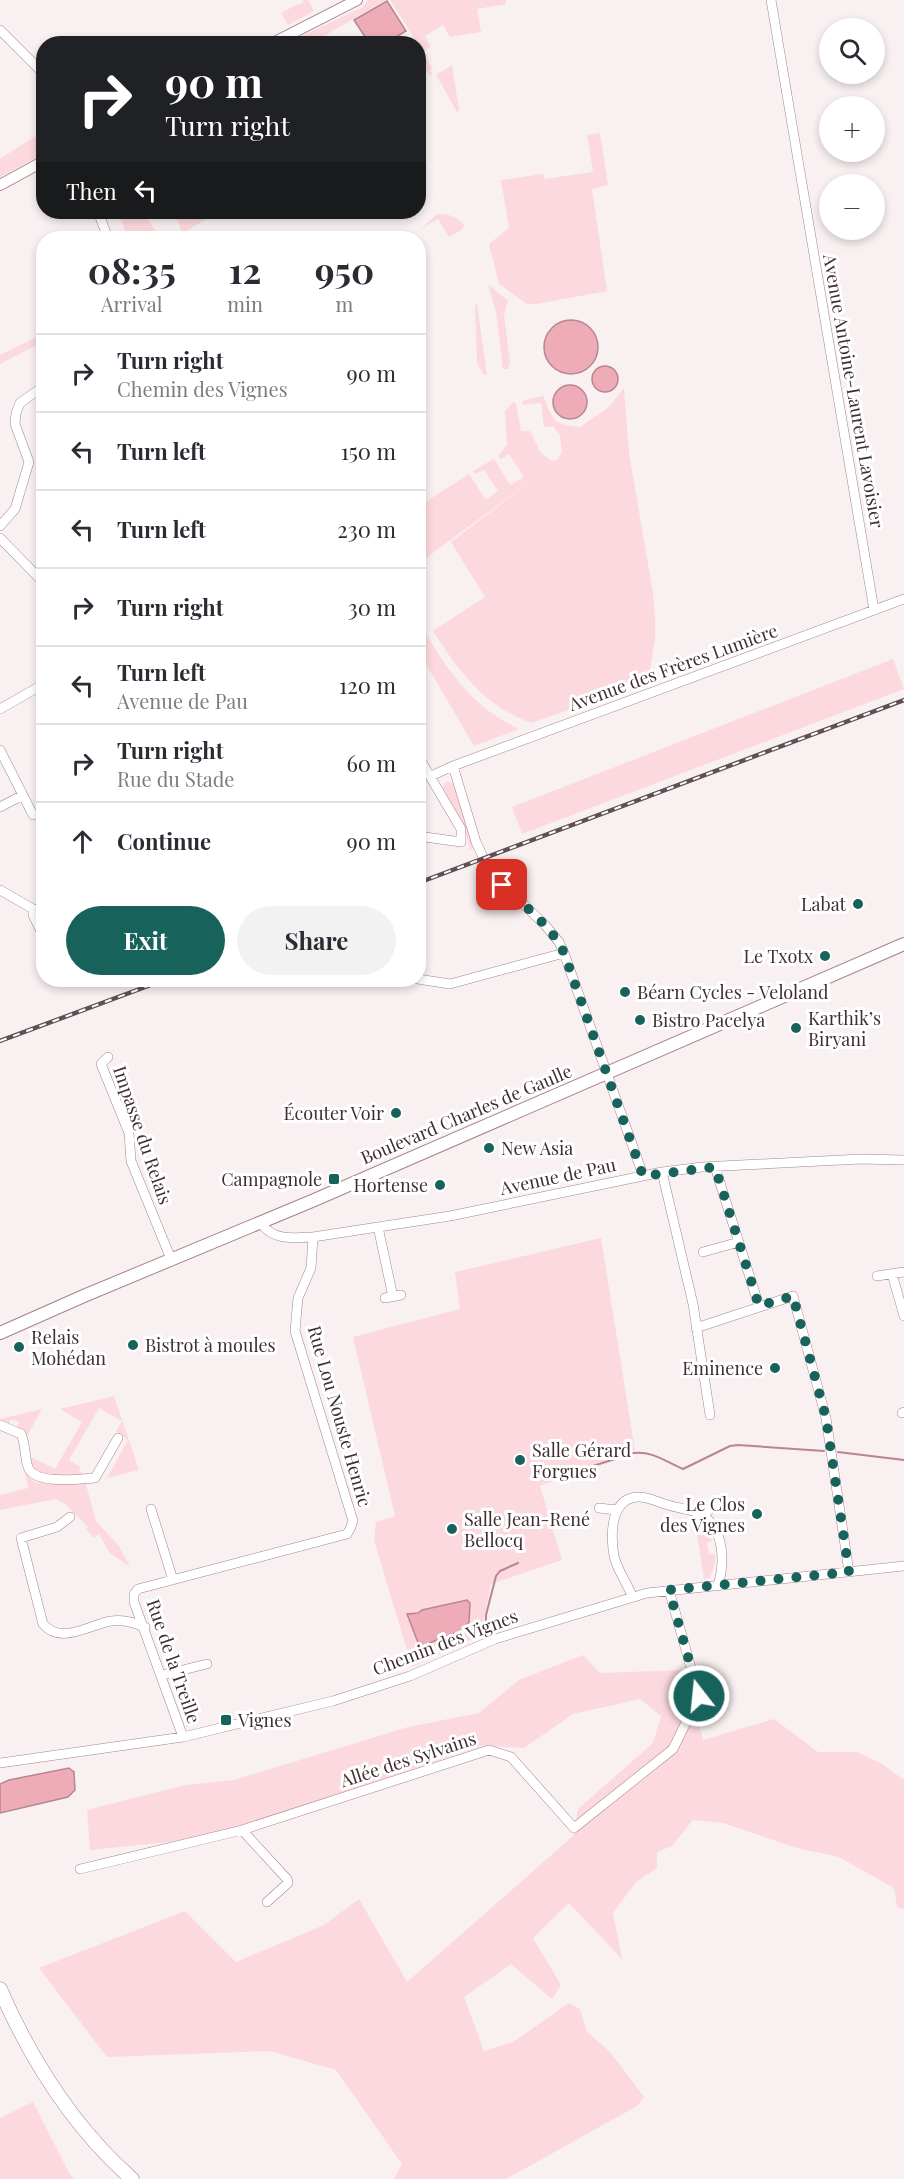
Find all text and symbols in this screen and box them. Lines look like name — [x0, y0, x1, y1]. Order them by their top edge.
map controls — [819, 18, 885, 240]
button: search — [819, 18, 885, 84]
text: 90 m — [165, 53, 263, 109]
icon: right — [66, 60, 144, 138]
button: + — [819, 96, 885, 162]
text: Turn right — [165, 107, 290, 143]
icon: left — [129, 174, 162, 207]
button: − — [819, 174, 885, 240]
text: Then — [66, 176, 117, 206]
text: 08:35 — [88, 245, 176, 293]
text: 12 — [229, 245, 261, 293]
text: 950 — [315, 245, 374, 293]
street label: Avenue Antoine-Laurent Lavoisier — [818, 251, 890, 530]
text: Arrival — [101, 290, 162, 317]
text: min — [227, 290, 263, 317]
text: m — [336, 290, 353, 317]
text: Turn right — [117, 345, 223, 375]
icon: right — [66, 357, 99, 390]
text: 90 m — [347, 358, 396, 388]
text: Chemin des Vignes — [117, 375, 288, 402]
icon: left — [66, 435, 99, 468]
text: Turn left — [117, 436, 206, 466]
text: 150 m — [341, 436, 396, 466]
icon: left — [66, 513, 99, 546]
text: Turn left — [117, 514, 206, 544]
text: 230 m — [337, 514, 396, 544]
icon: right — [66, 591, 99, 624]
text: Turn right — [117, 592, 223, 622]
text: 30 m — [348, 592, 396, 622]
street label: Avenue des Frères Lumière — [564, 618, 781, 716]
text: Turn left — [117, 657, 206, 687]
icon: left — [66, 669, 99, 702]
text: 120 m — [339, 670, 396, 700]
text: Avenue de Pau — [117, 687, 248, 714]
text: Turn right — [117, 735, 223, 765]
icon: right — [66, 747, 99, 780]
text: 60 m — [346, 748, 396, 778]
text: Rue du Stade — [117, 765, 234, 792]
icon: ahead — [66, 825, 99, 858]
text: Continue — [117, 826, 211, 856]
text: 90 m — [347, 826, 396, 856]
pin — [476, 859, 527, 910]
icon: arrive — [485, 868, 518, 901]
place label: Labat — [801, 892, 847, 916]
marker: Labat — [851, 897, 865, 911]
button: Exit — [66, 906, 225, 975]
button: Share — [237, 906, 396, 975]
place label: Le Txotx — [743, 944, 814, 968]
marker: Le Txotx — [818, 949, 832, 963]
place label: Béarn Cycles - Veloland — [637, 980, 829, 1004]
marker: Béarn Cycles - Veloland — [618, 985, 632, 999]
place label: Karthik’s Biryani — [808, 1006, 881, 1051]
place label: Bistro Pacelya — [652, 1008, 765, 1032]
marker: Bistro Pacelya — [633, 1013, 647, 1027]
marker: Karthik’s Biryani — [789, 1021, 803, 1035]
street label: Boulevard Charles de Gaulle — [357, 1059, 575, 1169]
street label: Impasse du Relais — [108, 1063, 178, 1207]
place label: Écouter Voir — [284, 1101, 384, 1125]
marker: Écouter Voir — [389, 1106, 403, 1120]
place label: New Asia — [501, 1136, 573, 1160]
marker: New Asia — [482, 1141, 496, 1155]
street label: Avenue de Pau — [497, 1152, 619, 1200]
place label: Campagnole — [221, 1167, 322, 1191]
marker: Campagnole — [327, 1172, 341, 1186]
place label: Hortense — [353, 1173, 428, 1197]
marker: Hortense — [433, 1178, 447, 1192]
street label: Rue Lou Nouste Henric — [303, 1323, 377, 1509]
place label: Relais Mohédan — [31, 1325, 106, 1370]
place label: Bistrot à moules — [145, 1333, 276, 1357]
marker: Bistrot à moules — [126, 1338, 140, 1352]
marker: Relais Mohédan — [12, 1340, 26, 1354]
place label: Eminence — [682, 1356, 763, 1380]
marker: Eminence — [768, 1361, 782, 1375]
place label: Salle Gérard Forgues — [532, 1438, 632, 1483]
marker: Salle Gérard Forgues — [513, 1453, 527, 1467]
place label: Le Clos des Vignes — [660, 1492, 745, 1537]
place label: Salle Jean-René Bellocq — [464, 1507, 590, 1552]
marker: Le Clos des Vignes — [750, 1507, 764, 1521]
marker: Salle Jean-René Bellocq — [445, 1522, 459, 1536]
street label: Rue de la Treille — [142, 1596, 206, 1726]
street label: Chemin des Vignes — [369, 1603, 521, 1681]
position arrow — [667, 1664, 731, 1728]
place label: Vignes — [237, 1708, 292, 1732]
marker: Vignes — [219, 1713, 233, 1727]
street label: Allée des Sylvains — [336, 1726, 479, 1793]

